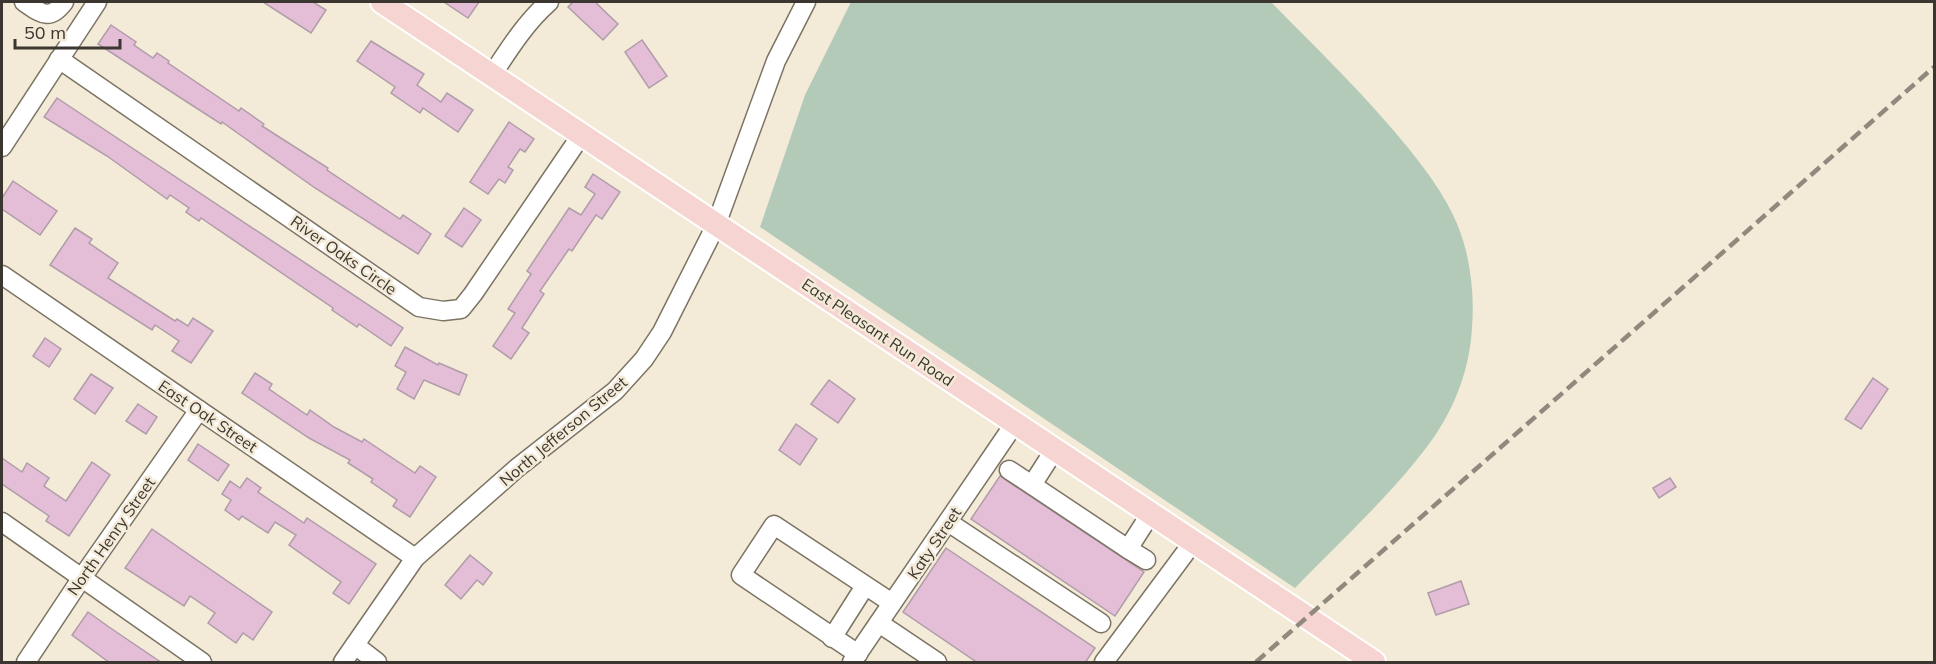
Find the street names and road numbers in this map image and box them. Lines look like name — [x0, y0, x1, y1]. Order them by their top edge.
street label: River Oaks Circle — [287, 211, 401, 299]
street label: East Pleasant Run Road — [798, 274, 958, 390]
street label: North Jefferson Street — [495, 372, 631, 490]
street label: East Oak Street — [155, 376, 262, 457]
street label: North Henry Street — [63, 473, 160, 599]
street label: Katy Street — [903, 503, 966, 583]

